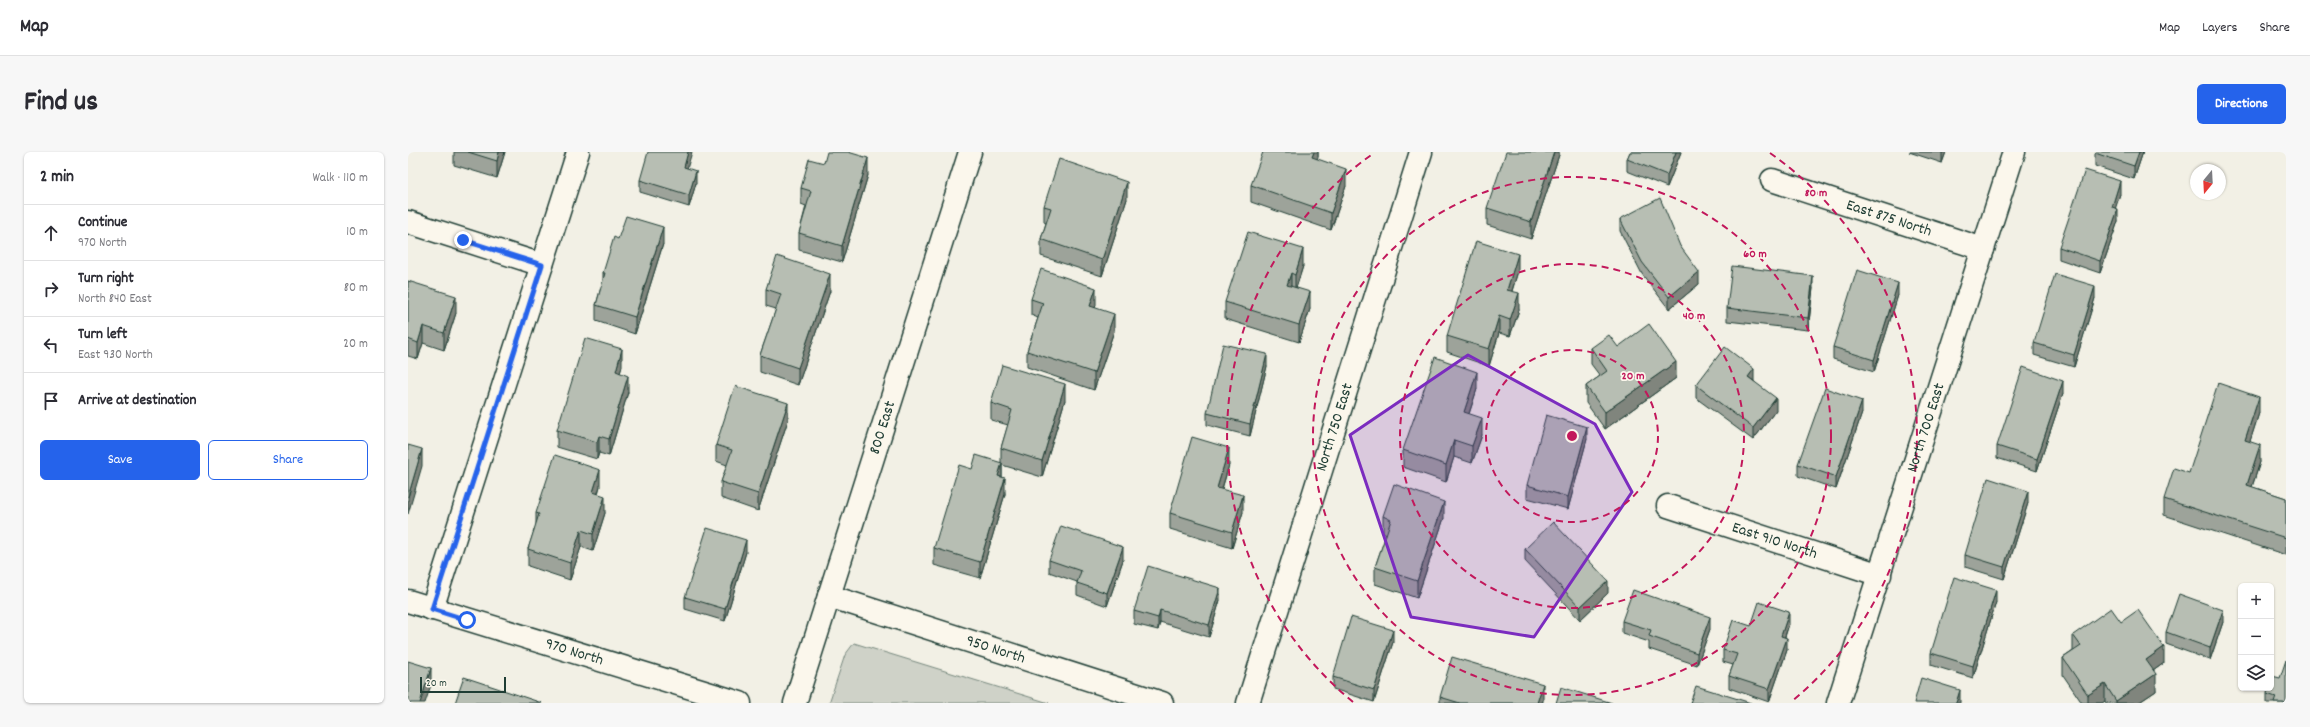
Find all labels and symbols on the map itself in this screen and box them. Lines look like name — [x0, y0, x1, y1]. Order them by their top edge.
north arrow — [2190, 164, 2226, 200]
text: 80 m — [1805, 185, 1827, 202]
street label: East 875 North — [1843, 193, 1935, 243]
route end — [454, 231, 472, 249]
text: 60 m — [1743, 246, 1767, 263]
text: 40 m — [1683, 308, 1705, 325]
text: 20 m — [1622, 368, 1644, 385]
street label: North 750 East — [1310, 380, 1359, 474]
street label: North 700 East — [1901, 380, 1951, 475]
street label: 800 East — [863, 398, 902, 457]
centre of rings — [1565, 429, 1579, 443]
street label: East 910 North — [1729, 516, 1820, 565]
route start — [458, 611, 476, 629]
street label: 950 North — [963, 629, 1028, 670]
street label: 970 North — [542, 632, 606, 672]
scale bar — [420, 675, 506, 694]

